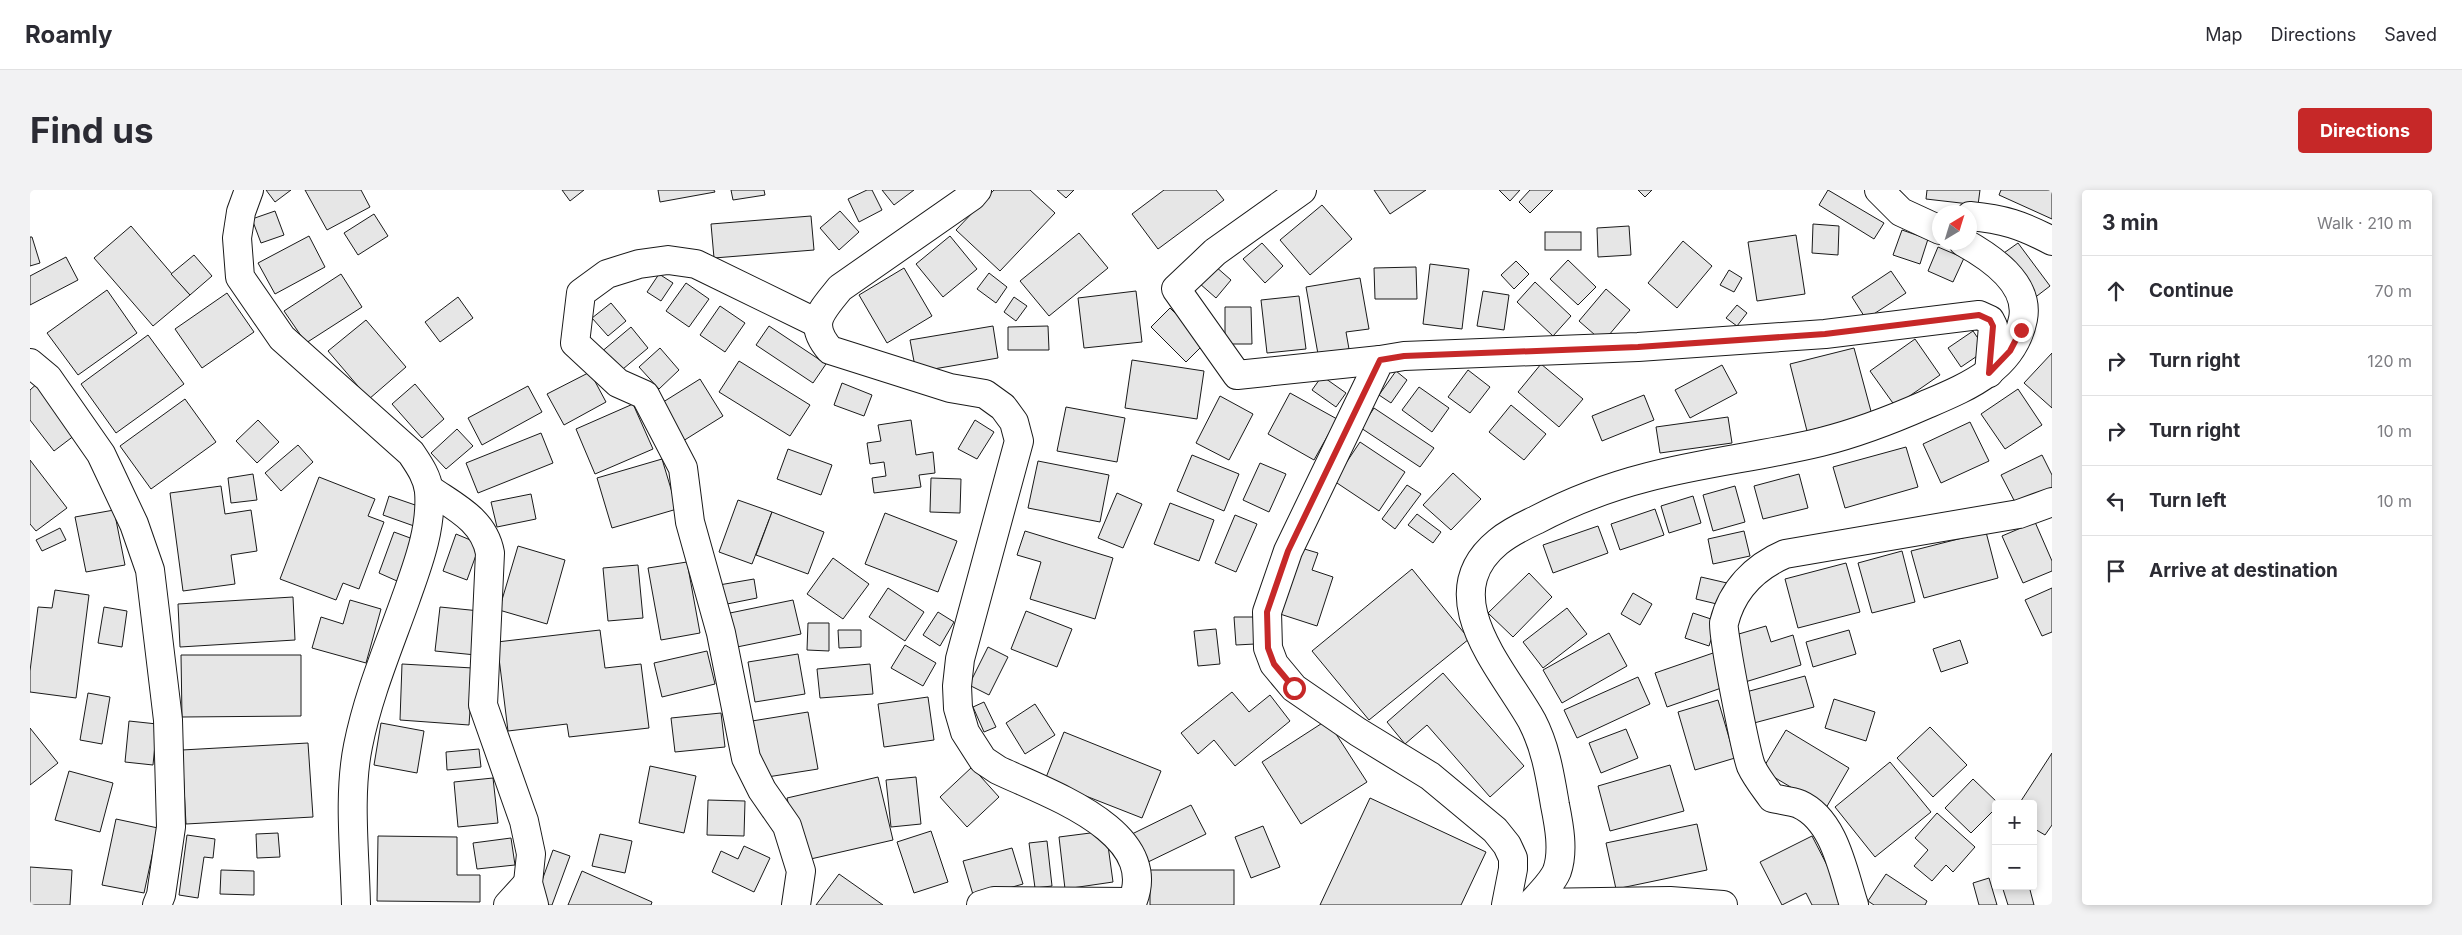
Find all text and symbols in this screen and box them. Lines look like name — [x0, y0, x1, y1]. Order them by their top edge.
text: Roamly — [25, 20, 112, 49]
text: Map — [2205, 24, 2243, 45]
text: Directions — [2271, 24, 2356, 45]
text: Saved — [2384, 24, 2437, 45]
button: Directions — [2298, 108, 2432, 153]
text: Find us — [30, 109, 154, 151]
north arrow — [1932, 205, 1977, 250]
text: 3 min — [2102, 210, 2158, 235]
text: Walk · 210 m — [2317, 213, 2412, 233]
icon: ahead — [2102, 277, 2130, 305]
text: Continue — [2149, 279, 2234, 302]
text: 70 m — [2375, 281, 2412, 301]
route end — [2010, 319, 2033, 342]
icon: right — [2102, 347, 2130, 375]
text: Turn right — [2149, 349, 2240, 372]
text: 120 m — [2367, 351, 2412, 371]
icon: right — [2102, 417, 2130, 445]
text: Turn right — [2149, 419, 2240, 442]
text: 10 m — [2377, 421, 2412, 441]
icon: left — [2102, 487, 2130, 515]
text: Turn left — [2149, 489, 2227, 512]
text: 10 m — [2377, 491, 2412, 511]
icon: arrive — [2102, 557, 2130, 585]
text: Arrive at destination — [2149, 559, 2338, 582]
route start — [1283, 677, 1306, 700]
map controls — [1992, 800, 2037, 890]
button: + — [1992, 800, 2037, 845]
button: − — [1992, 845, 2037, 890]

